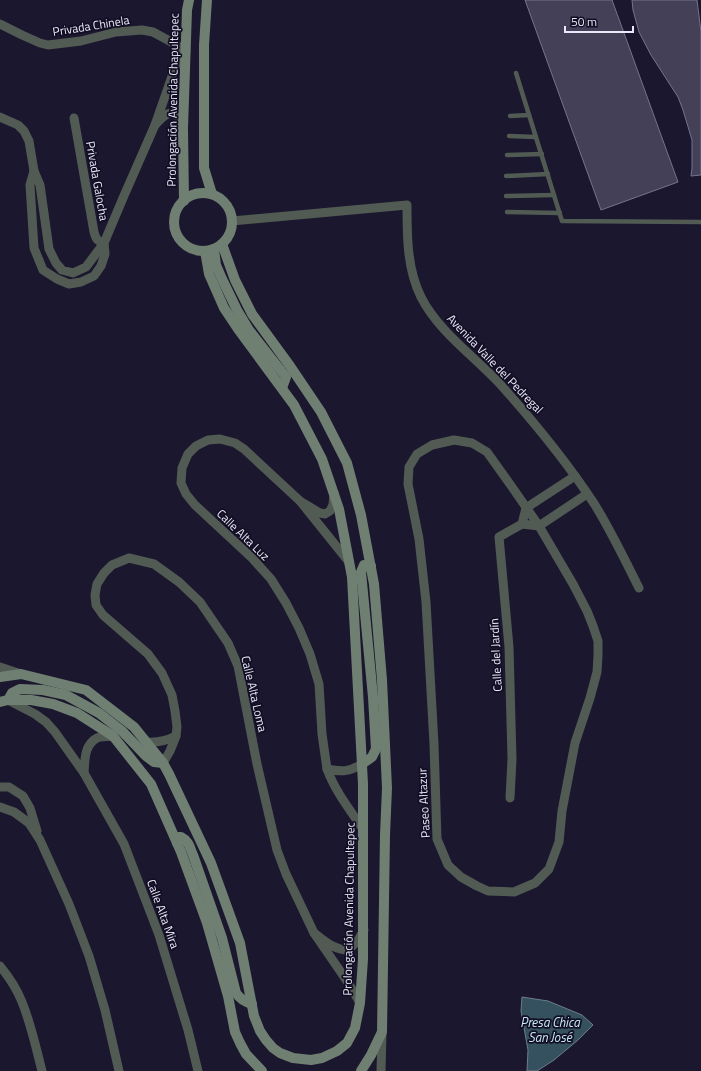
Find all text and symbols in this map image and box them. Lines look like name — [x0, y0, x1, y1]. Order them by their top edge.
scale bar — [565, 8, 633, 34]
street label: Privada Chinela — [51, 10, 131, 41]
text: 50 m — [571, 12, 597, 31]
street label: Prolongación Avenida Chapultepec — [161, 13, 184, 187]
street label: Privada Galocha — [81, 139, 114, 222]
street label: Avenida Valle del Pedregal — [443, 310, 548, 418]
street label: Calle Alta Luz — [213, 505, 274, 565]
street label: Calle del Jardín — [484, 618, 507, 692]
street label: Calle Alta Loma — [236, 654, 272, 734]
street label: Paseo Altazur — [412, 768, 435, 838]
street label: Prolongación Avenida Chapultepec — [337, 822, 360, 996]
street label: Calle Alta Mira — [142, 877, 185, 951]
water label: Presa Chica San José — [520, 1012, 581, 1047]

